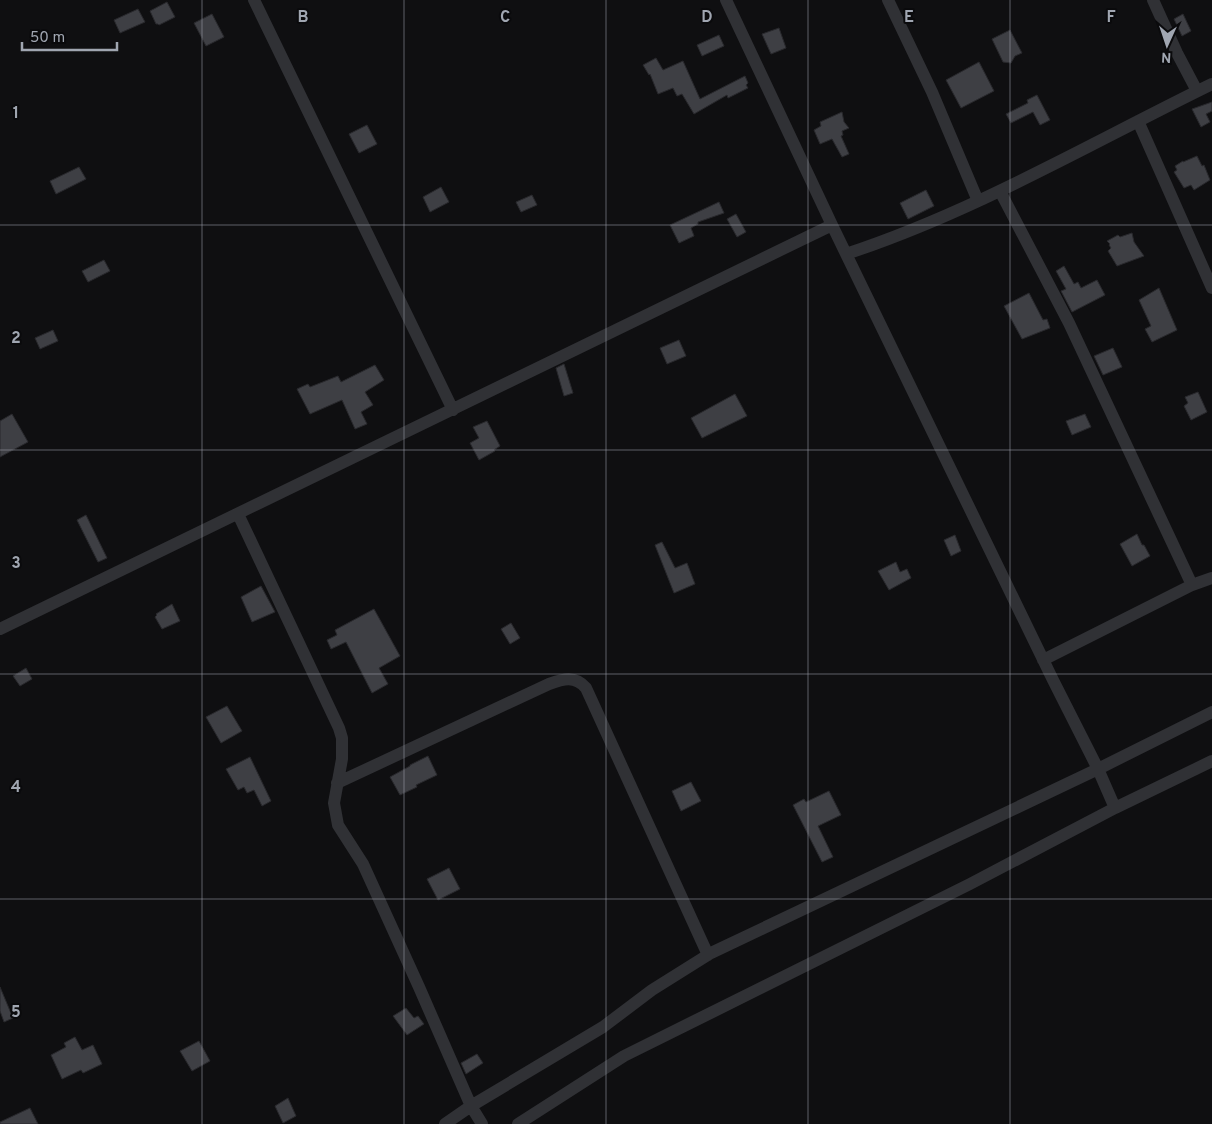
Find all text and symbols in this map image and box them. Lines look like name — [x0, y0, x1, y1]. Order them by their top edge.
text: B — [297, 8, 309, 28]
text: C — [500, 8, 510, 28]
text: D — [701, 8, 713, 28]
text: E — [904, 8, 914, 28]
text: F — [1106, 8, 1116, 28]
scale bar — [22, 20, 118, 52]
north arrow — [1142, 20, 1192, 70]
text: 50 m — [30, 29, 65, 48]
text: N — [1161, 48, 1172, 65]
text: 1 — [13, 104, 19, 124]
text: 2 — [11, 329, 21, 349]
text: 3 — [11, 554, 21, 574]
text: 4 — [11, 778, 21, 798]
text: 5 — [11, 1003, 21, 1023]

